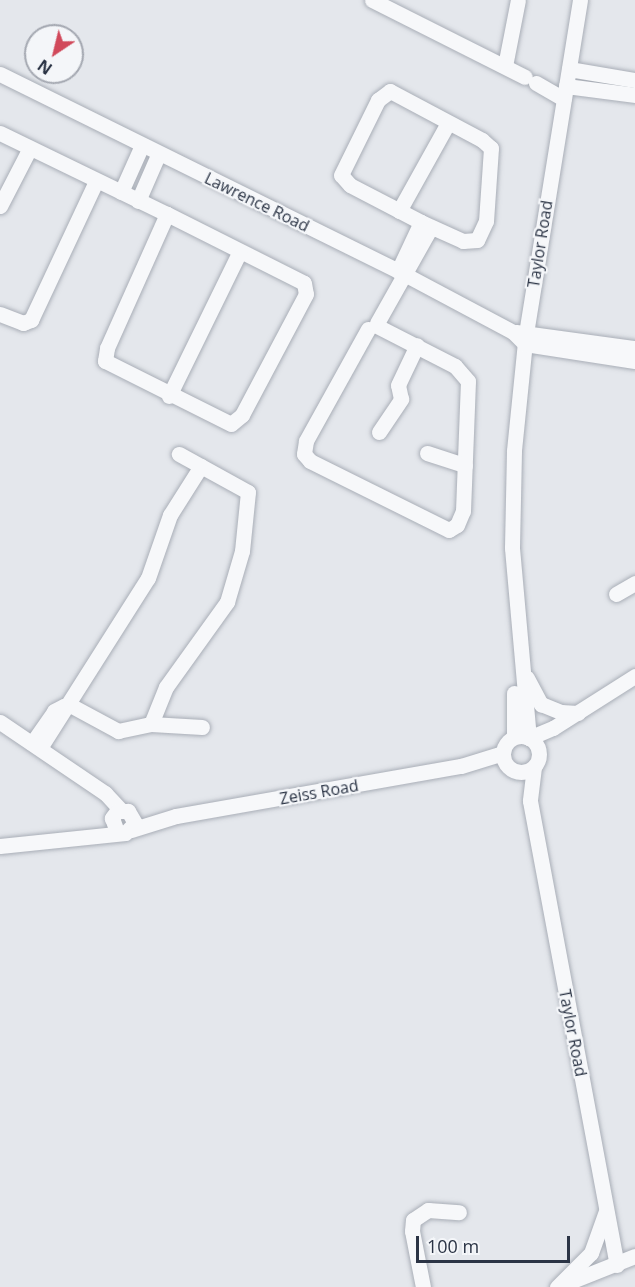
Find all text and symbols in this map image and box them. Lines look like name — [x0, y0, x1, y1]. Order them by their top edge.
north arrow — [24, 24, 84, 84]
text: N — [33, 54, 56, 80]
street label: Lawrence Road — [202, 168, 312, 236]
street label: Taylor Road — [524, 199, 556, 289]
street label: Zeiss Road — [278, 776, 360, 808]
street label: Taylor Road — [555, 988, 591, 1078]
scale bar — [419, 1224, 574, 1262]
text: 100 m — [427, 1234, 479, 1258]

